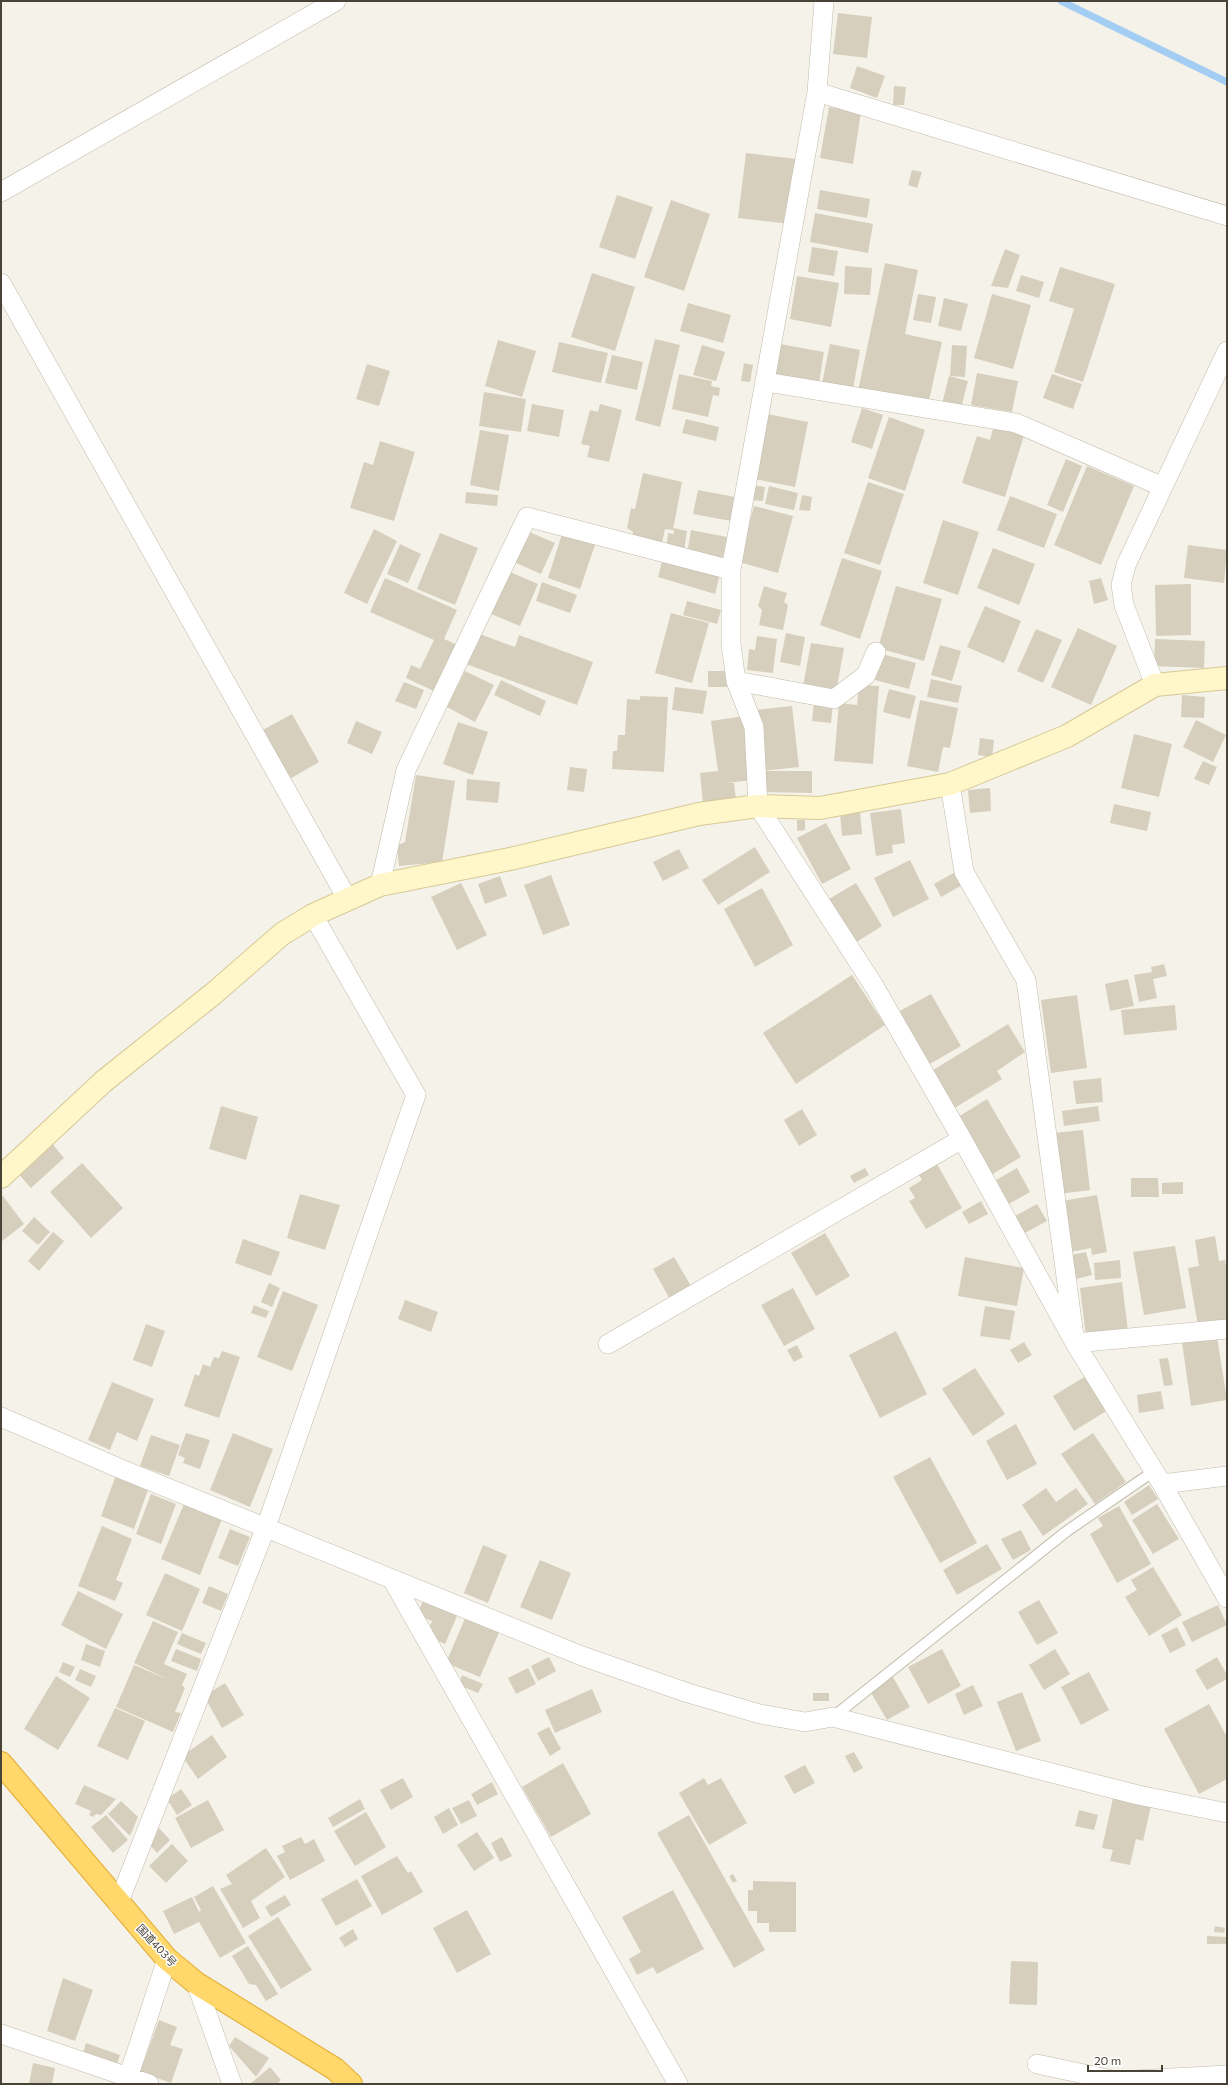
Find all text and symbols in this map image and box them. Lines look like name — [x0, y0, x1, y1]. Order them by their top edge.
street label: 国道403号 — [134, 1921, 180, 1969]
scale bar — [1088, 2047, 1162, 2073]
text: 20 m — [1094, 2053, 1121, 2067]

